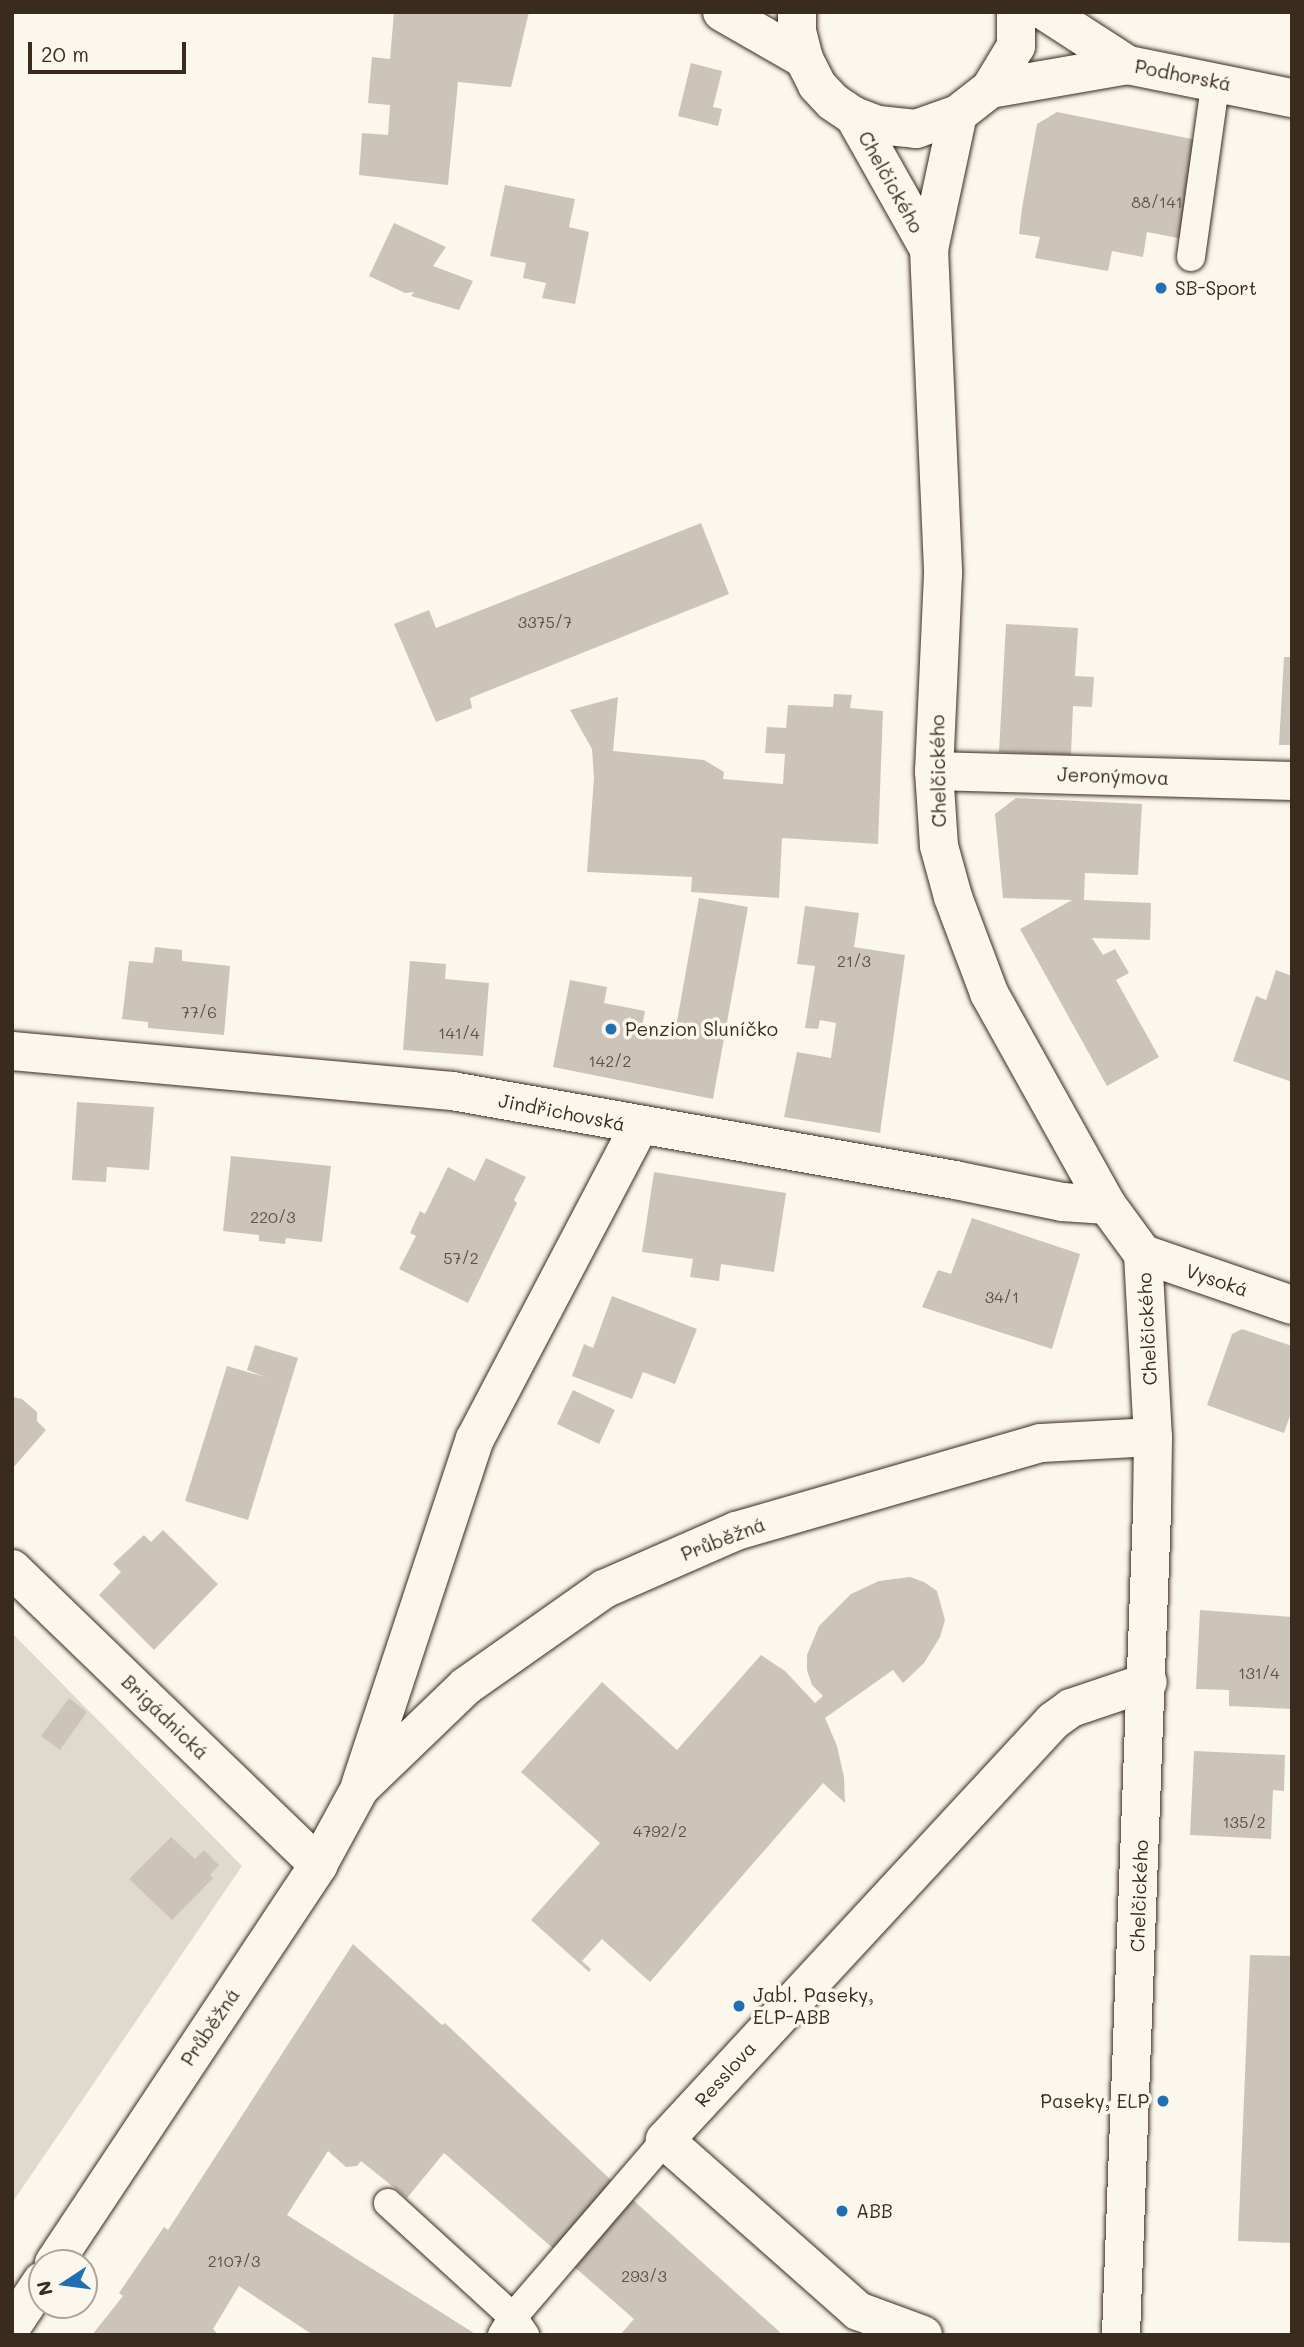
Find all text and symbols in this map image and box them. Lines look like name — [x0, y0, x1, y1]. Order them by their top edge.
scale bar — [32, 28, 189, 72]
text: 20 m — [41, 40, 89, 67]
street label: Podhorská — [1133, 54, 1233, 96]
street label: Chelčického — [854, 127, 928, 237]
house number: 88/141 — [1131, 192, 1183, 212]
place label: SB-Sport — [1175, 277, 1257, 299]
marker: SB-Sport — [1153, 280, 1169, 296]
house number: 3375/7 — [518, 612, 572, 632]
street label: Chelčického — [926, 714, 950, 828]
street label: Jeronýmova — [1057, 763, 1169, 789]
house number: 21/3 — [837, 951, 871, 971]
house number: 77/6 — [181, 1002, 217, 1022]
place label: Penzion Sluníčko — [625, 1018, 778, 1040]
marker: Penzion Sluníčko — [603, 1021, 619, 1037]
house number: 141/4 — [438, 1023, 480, 1043]
house number: 142/2 — [589, 1051, 631, 1071]
street label: Jindřichovská — [497, 1089, 627, 1135]
house number: 220/3 — [250, 1207, 296, 1227]
house number: 57/2 — [443, 1248, 479, 1268]
street label: Vysoká — [1183, 1259, 1251, 1301]
street label: Chelčického — [1133, 1272, 1161, 1386]
house number: 34/1 — [985, 1287, 1019, 1307]
street label: Průběžná — [678, 1513, 768, 1565]
house number: 131/4 — [1238, 1663, 1280, 1683]
street label: Brigádnická — [117, 1670, 213, 1764]
house number: 135/2 — [1222, 1812, 1266, 1832]
house number: 4792/2 — [633, 1821, 687, 1841]
street label: Chelčického — [1126, 1839, 1152, 1953]
street label: Průběžná — [176, 1984, 244, 2070]
place label: Jabl. Paseky, ELP-ABB — [753, 1984, 874, 2028]
marker: Jabl. Paseky, ELP-ABB — [731, 1998, 747, 2014]
street label: Resslova — [690, 2037, 760, 2111]
place label: Paseky, ELP — [1040, 2090, 1149, 2112]
marker: Paseky, ELP — [1155, 2093, 1171, 2109]
place label: ABB — [856, 2200, 893, 2222]
marker: ABB — [834, 2203, 850, 2219]
north arrow — [28, 2249, 98, 2319]
house number: 2107/3 — [208, 2251, 260, 2271]
house number: 293/3 — [621, 2266, 667, 2286]
text: N — [30, 2279, 58, 2298]

